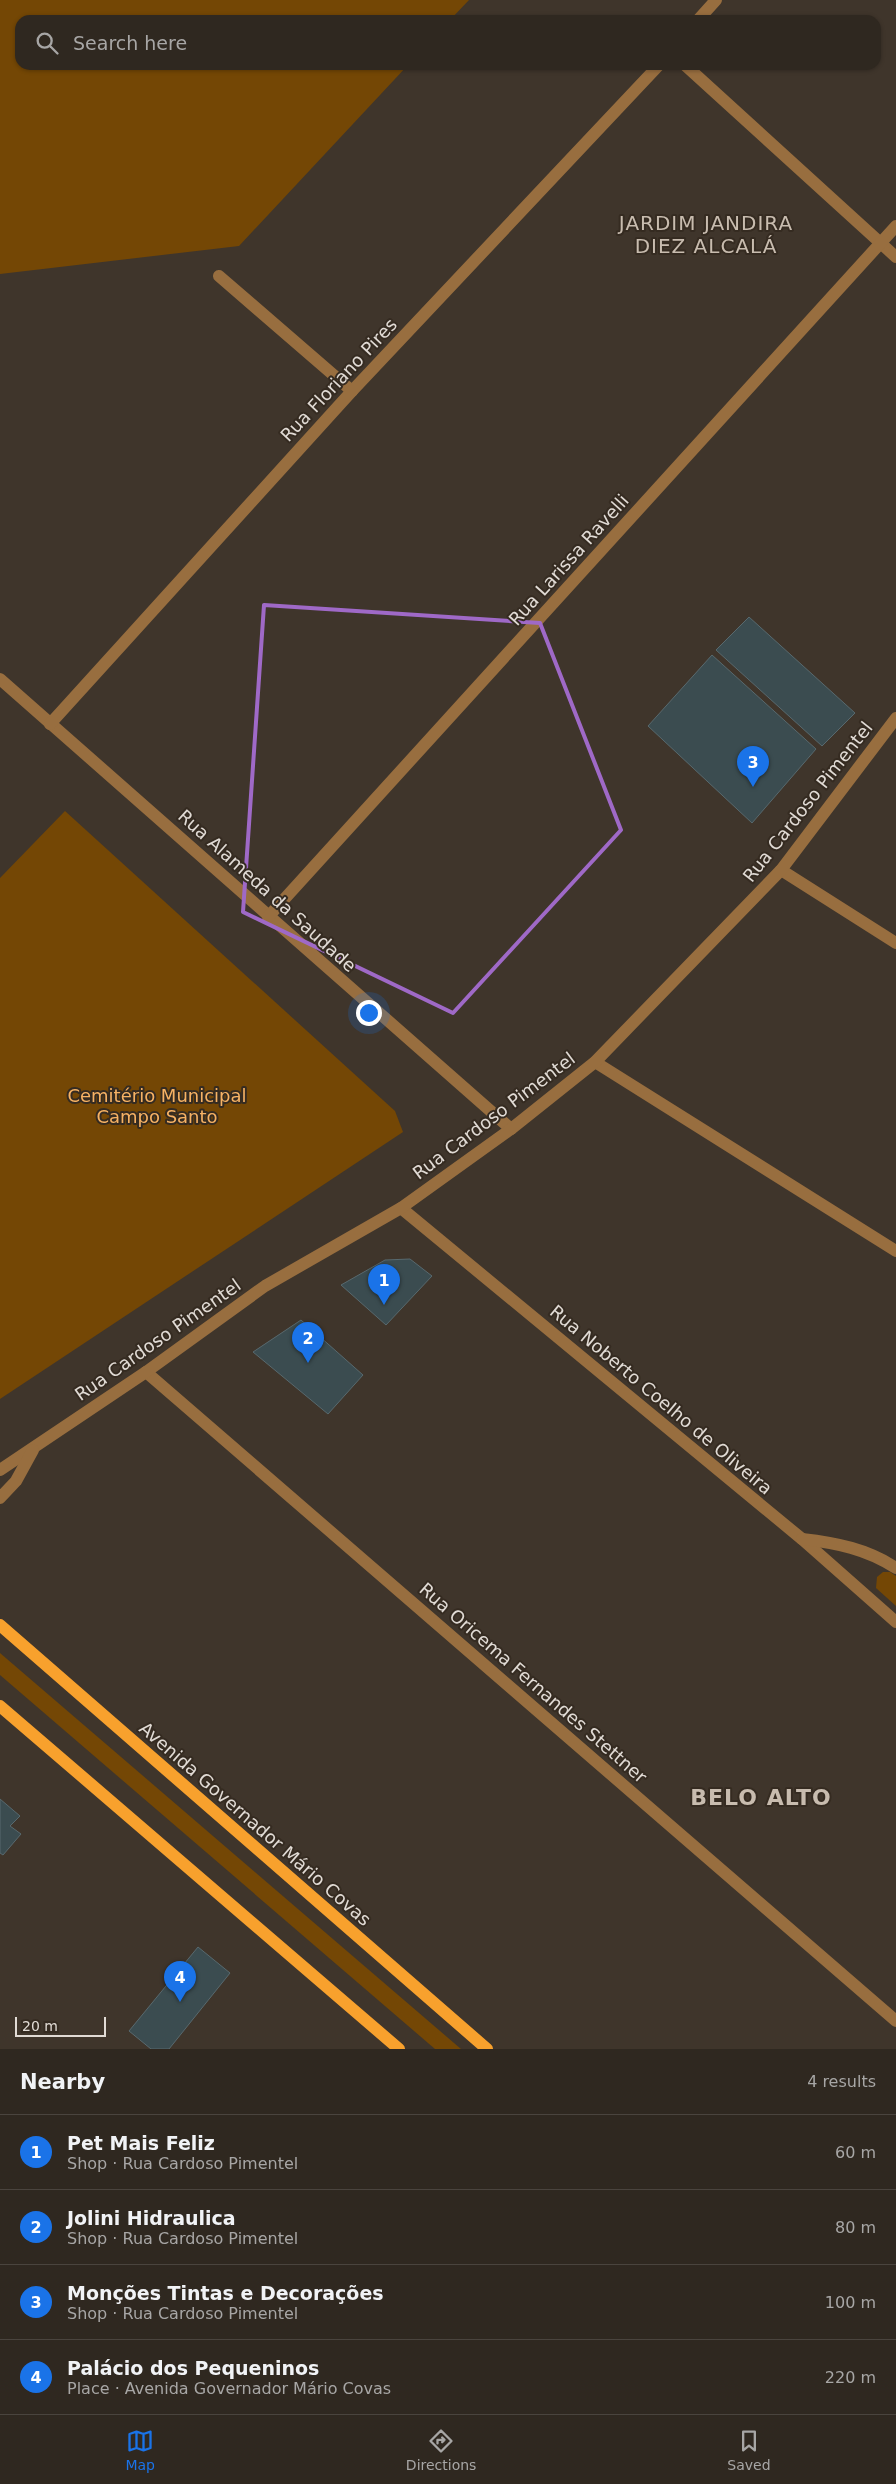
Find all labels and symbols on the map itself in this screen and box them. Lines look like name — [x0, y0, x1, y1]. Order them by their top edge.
district label: JARDIM JANDIRA DIEZ ALCALÁ — [617, 211, 793, 258]
street label: Rua Floriano Pires — [276, 314, 401, 446]
street label: Rua Larissa Ravelli — [504, 490, 633, 629]
street label: Rua Cardoso Pimentel — [738, 717, 877, 886]
pin: 3 — [737, 746, 769, 787]
street label: Rua Alameda da Saudade — [174, 805, 361, 976]
your location — [356, 1000, 382, 1026]
street label: Rua Cardoso Pimentel — [408, 1048, 579, 1183]
park label: Cemitério Municipal Campo Santo — [67, 1085, 247, 1127]
pin: 1 — [368, 1264, 400, 1305]
street label: Rua Cardoso Pimentel — [71, 1274, 245, 1405]
street label: Rua Noberto Coelho de Oliveira — [546, 1300, 777, 1499]
pin: 2 — [292, 1322, 324, 1363]
street label: Rua Oricema Fernandes Stettner — [415, 1578, 652, 1787]
street label: Avenida Governador Mário Covas — [135, 1717, 375, 1930]
district label: BELO ALTO — [690, 1785, 832, 1810]
pin: 4 — [164, 1961, 196, 2002]
scale bar — [15, 2014, 106, 2037]

